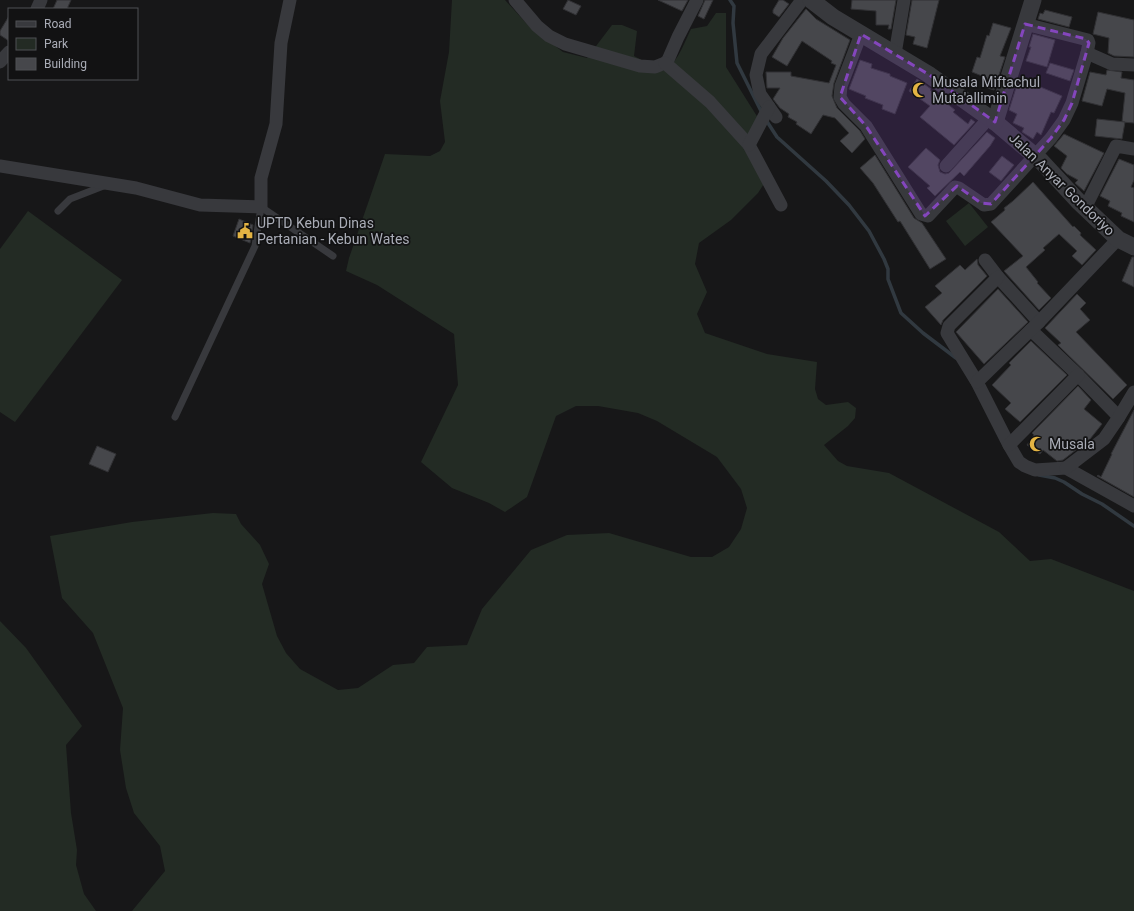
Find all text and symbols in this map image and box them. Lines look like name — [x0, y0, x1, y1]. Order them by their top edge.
legend — [8, 8, 138, 80]
text: Road — [44, 17, 72, 31]
text: Park — [44, 37, 69, 51]
text: Building — [44, 57, 87, 71]
place label: Musala Miftachul Muta'allimin — [932, 74, 1040, 106]
mosque icon: Musala Miftachul Muta'allimin — [911, 81, 929, 99]
street label: Jalan Anyar Gondoriyo — [1006, 129, 1118, 239]
place label: UPTD Kebun Dinas Pertanian - Kebun Wates — [257, 215, 410, 247]
public building icon: UPTD Kebun Dinas Pertanian - Kebun Wates — [236, 222, 254, 240]
mosque icon: Musala — [1028, 435, 1046, 453]
place label: Musala — [1049, 436, 1095, 452]

